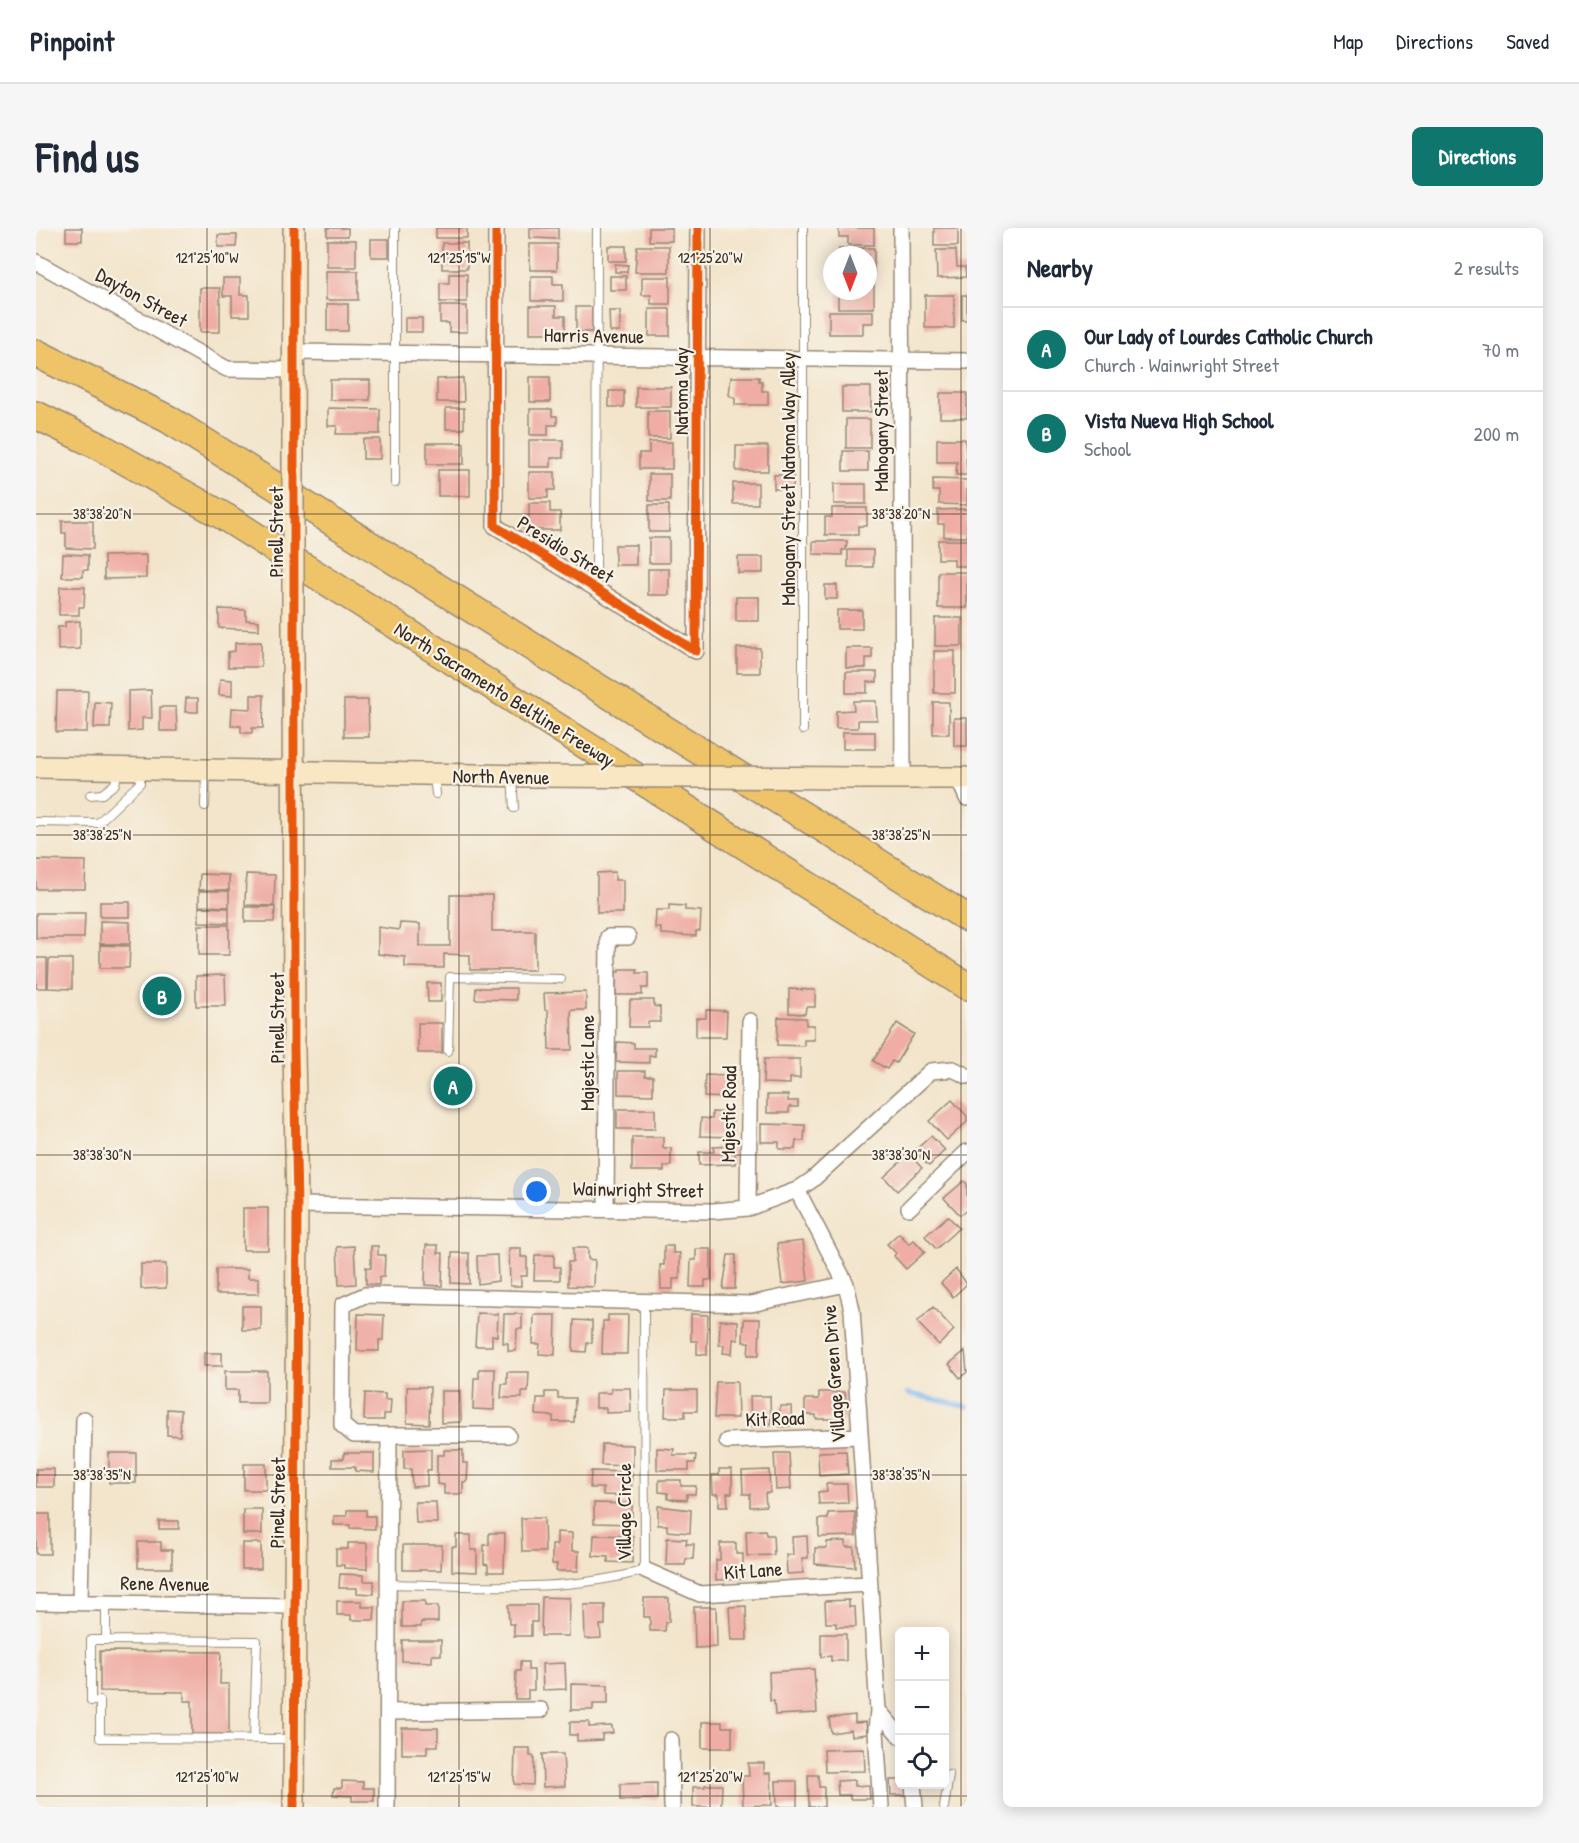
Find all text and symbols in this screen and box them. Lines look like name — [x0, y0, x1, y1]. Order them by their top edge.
text: Pinpoint — [30, 22, 114, 60]
text: Map — [1333, 27, 1363, 56]
text: Directions — [1396, 27, 1473, 56]
text: Saved — [1506, 27, 1549, 56]
button: Directions — [1412, 127, 1543, 186]
text: Find us — [36, 128, 139, 185]
north arrow — [823, 246, 877, 300]
text: 121°25'10"W — [175, 247, 239, 268]
text: 121°25'15"W — [428, 247, 491, 268]
text: 121°25'20"W — [678, 247, 743, 268]
text: Nearby — [1027, 250, 1093, 285]
text: 2 results — [1454, 254, 1519, 281]
street label: Dayton Street — [91, 261, 194, 334]
street label: Harris Avenue — [544, 321, 644, 349]
text: Our Lady of Lourdes Catholic Church — [1084, 321, 1372, 351]
text: A — [1042, 336, 1051, 363]
text: 70 m — [1482, 336, 1519, 363]
street label: Natoma Way — [667, 347, 694, 435]
text: Church · Wainwright Street — [1084, 351, 1279, 378]
street label: Mahogany Street Natoma Way Alley — [774, 352, 801, 606]
street label: Mahogany Street — [867, 369, 894, 492]
text: Vista Nueva High School — [1084, 405, 1274, 435]
text: B — [1041, 420, 1052, 447]
text: 200 m — [1474, 420, 1519, 447]
text: School — [1084, 435, 1131, 462]
street label: Pinell Street — [262, 485, 289, 577]
text: 38°38'20"N — [73, 503, 131, 524]
text: 38°38'20"N — [872, 503, 930, 524]
street label: Presidio Street — [513, 509, 620, 590]
street label: North Sacramento Beltline Freeway — [390, 615, 620, 773]
street label: North Avenue — [452, 762, 550, 790]
text: 38°38'25"N — [73, 824, 131, 845]
text: 38°38'25"N — [872, 824, 930, 845]
street label: Pinell Street — [263, 971, 290, 1063]
pin: B — [142, 974, 182, 1018]
street label: Majestic Lane — [573, 1015, 600, 1111]
pin: A — [434, 1064, 472, 1108]
street label: Majestic Road — [714, 1065, 742, 1163]
text: 38°38'30"N — [73, 1144, 131, 1165]
text: 38°38'30"N — [872, 1144, 930, 1165]
street label: Wainwright Street — [573, 1174, 705, 1204]
your location — [522, 1177, 551, 1206]
street label: Village Green Drive — [815, 1304, 851, 1444]
street label: Kit Road — [745, 1403, 805, 1433]
street label: Pinell Street — [263, 1456, 291, 1549]
street label: Village Circle — [610, 1463, 637, 1561]
text: 38°38'35"N — [73, 1464, 131, 1485]
text: 38°38'35"N — [872, 1464, 930, 1485]
street label: Kit Lane — [723, 1554, 783, 1586]
street label: Rene Avenue — [120, 1569, 210, 1597]
map controls — [895, 1627, 949, 1789]
button: + — [895, 1627, 949, 1681]
button: − — [895, 1681, 949, 1735]
button: locate — [895, 1735, 949, 1789]
text: 121°25'10"W — [175, 1766, 239, 1787]
text: 121°25'15"W — [428, 1766, 491, 1787]
text: 121°25'20"W — [678, 1766, 743, 1787]

